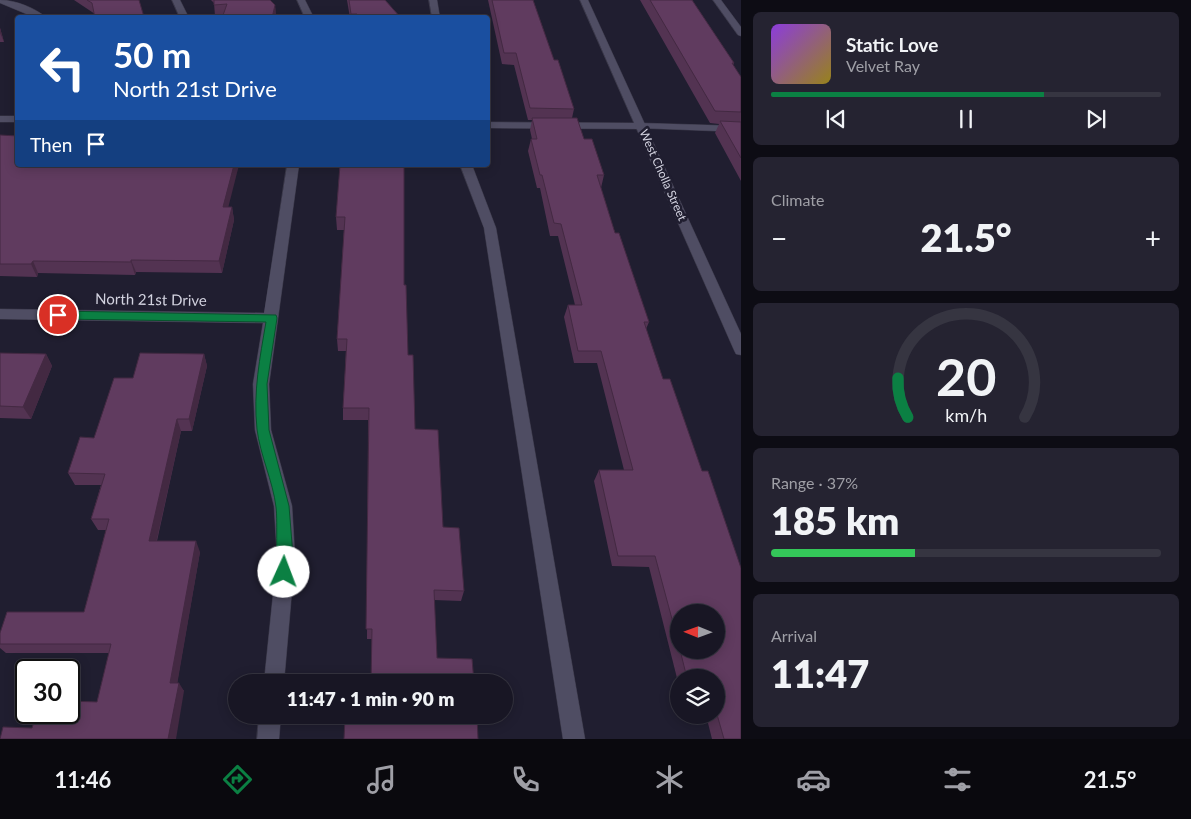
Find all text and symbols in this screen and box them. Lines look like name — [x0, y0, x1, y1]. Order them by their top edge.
text: 50 m — [113, 33, 191, 75]
text: Static Love — [846, 33, 938, 56]
icon: left — [30, 35, 95, 100]
text: Velvet Ray — [846, 56, 920, 75]
text: North 21st Drive — [113, 75, 277, 102]
icon: previous — [822, 105, 850, 133]
icon: pause — [952, 105, 980, 133]
icon: next — [1082, 105, 1110, 133]
street label: West Cholla Street — [637, 127, 691, 223]
icon: arrive — [82, 130, 110, 158]
text: Then — [30, 133, 72, 156]
text: Climate — [771, 190, 824, 209]
text: 21.5° — [920, 214, 1012, 260]
text: − — [771, 221, 787, 255]
text: + — [1145, 221, 1161, 255]
street label: North 21st Drive — [95, 289, 207, 309]
pin — [37, 294, 79, 336]
icon: arrive — [44, 301, 72, 329]
text: 20 — [936, 345, 996, 407]
text: km/h — [945, 404, 987, 426]
text: Range · 37% — [771, 473, 858, 492]
text: 185 km — [771, 497, 899, 543]
position arrow — [257, 545, 309, 597]
north arrow — [670, 604, 725, 659]
map controls — [670, 604, 725, 724]
text: Arrival — [771, 626, 817, 645]
text: 11:47 — [771, 650, 869, 696]
speed limit sign: 30 — [15, 659, 80, 724]
button: layers — [670, 669, 725, 724]
text: 11:47 · 1 min · 90 m — [287, 687, 454, 710]
icon: directions — [220, 762, 255, 797]
icon: music — [364, 762, 399, 797]
icon: phone — [508, 762, 543, 797]
icon: climate — [652, 762, 687, 797]
icon: car — [796, 762, 831, 797]
icon: filters — [940, 762, 975, 797]
text: 11:46 — [54, 766, 111, 793]
text: 21.5° — [1084, 766, 1137, 793]

